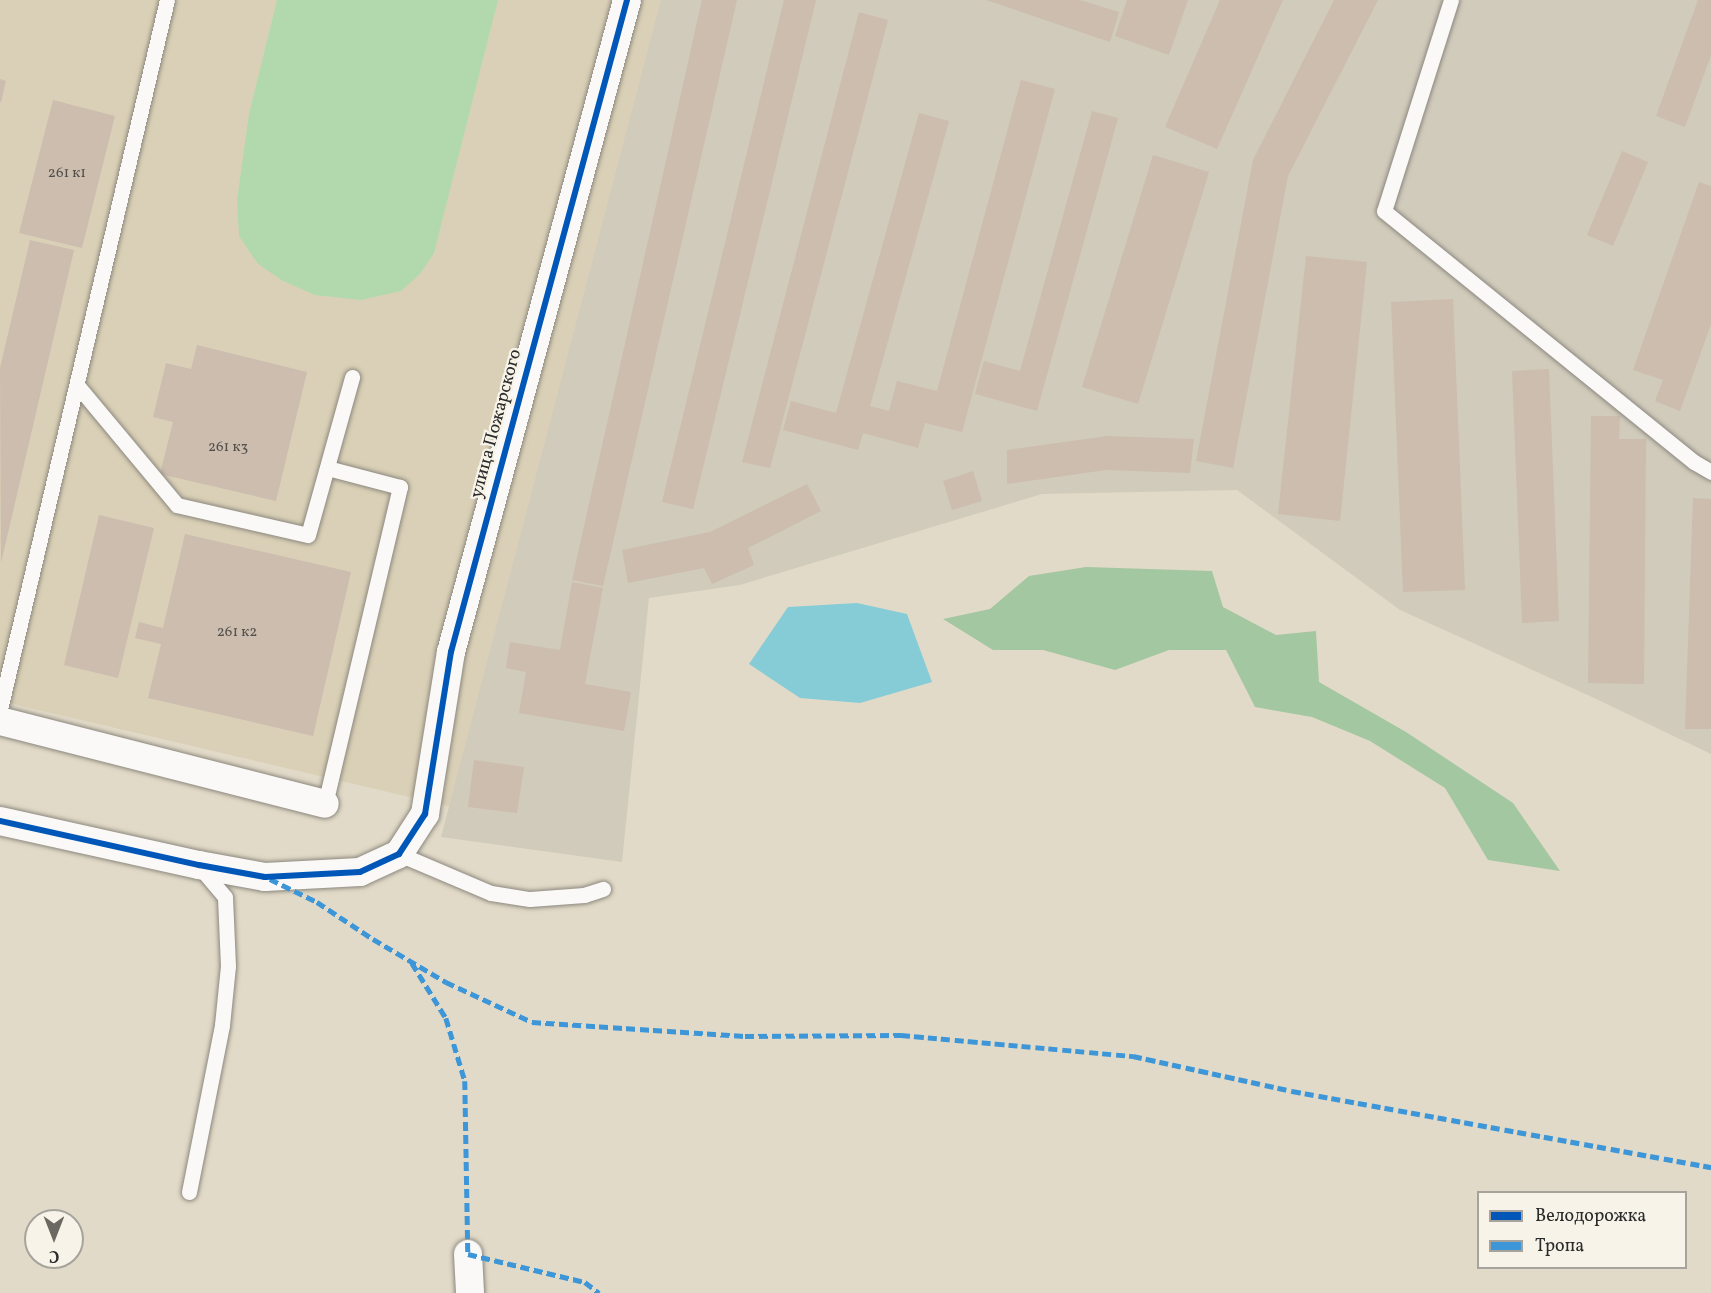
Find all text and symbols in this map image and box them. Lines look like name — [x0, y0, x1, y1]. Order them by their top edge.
house number: 261 к1 — [48, 165, 86, 183]
street label: улица Пожарского — [467, 347, 527, 501]
house number: 261 к3 — [208, 439, 248, 457]
house number: 261 к2 — [217, 624, 257, 642]
legend — [1477, 1191, 1687, 1269]
text: Велодорожка — [1535, 1204, 1646, 1229]
north arrow — [24, 1209, 84, 1269]
text: Тропа — [1535, 1234, 1584, 1259]
text: С — [49, 1244, 59, 1266]

